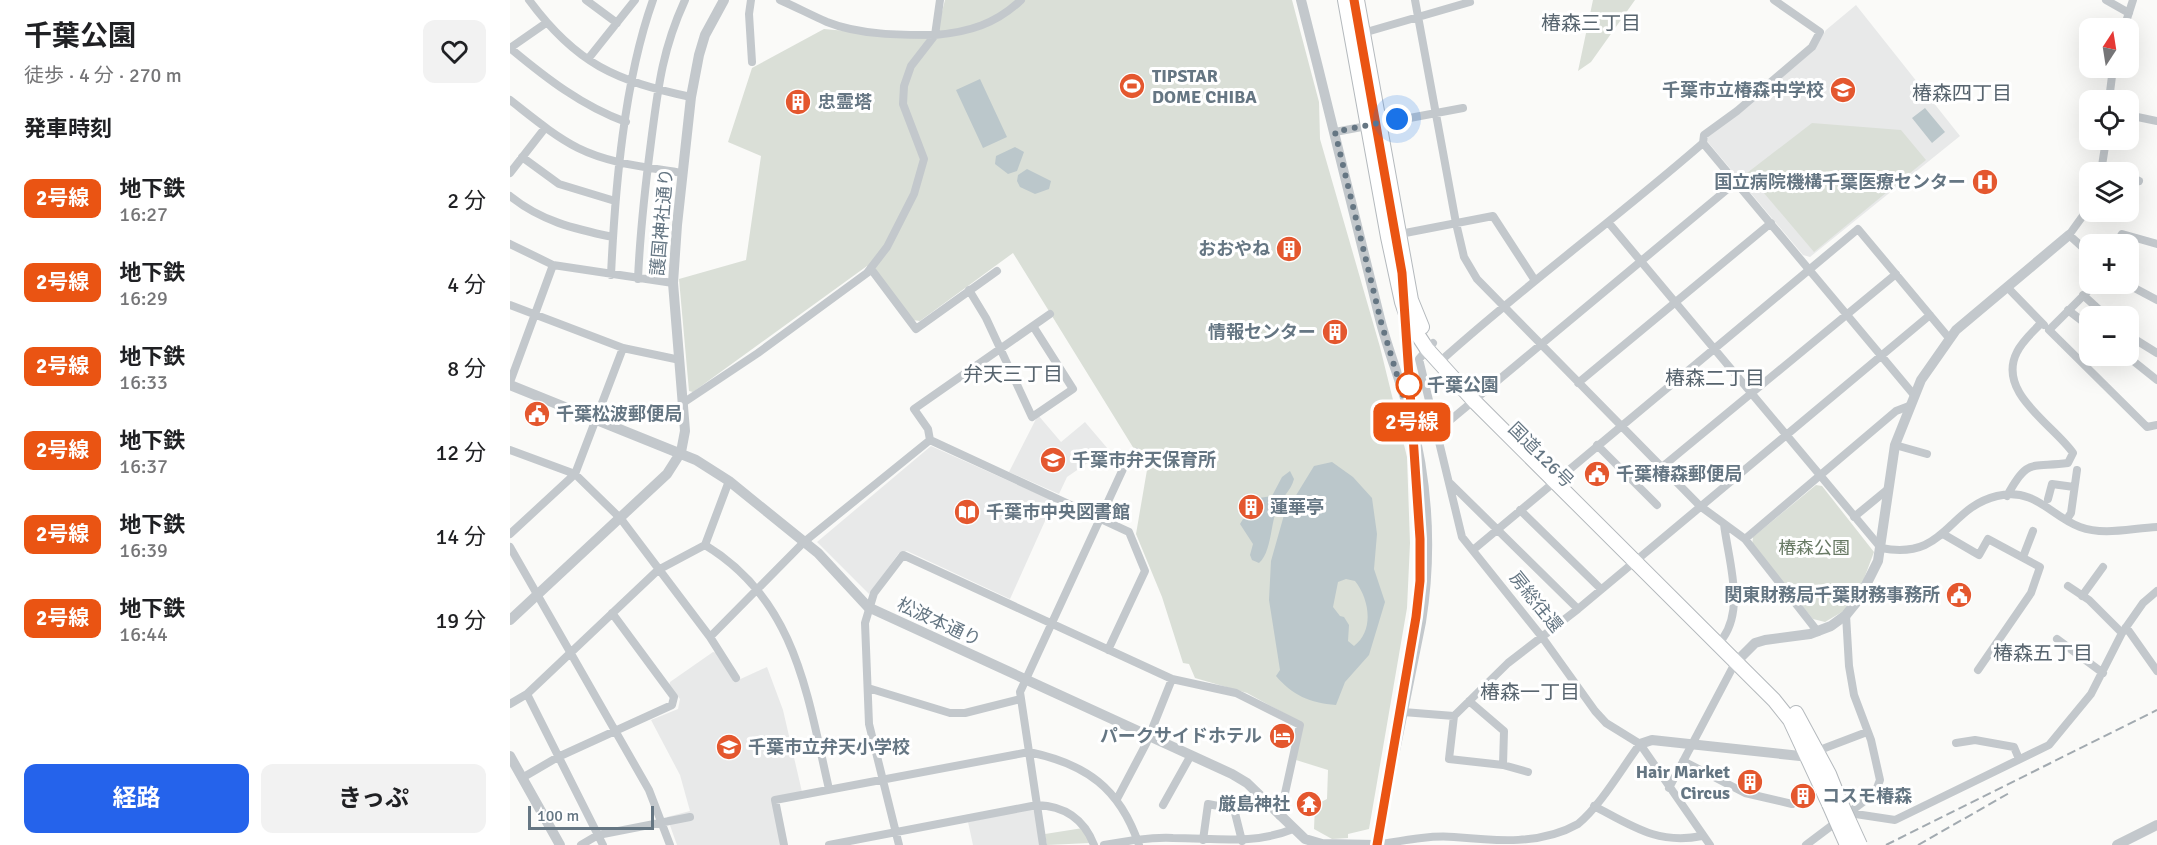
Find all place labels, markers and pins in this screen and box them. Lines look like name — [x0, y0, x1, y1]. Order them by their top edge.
place label: TIPSTAR DOME CHIBA — [1152, 65, 1257, 108]
sports icon: TIPSTAR DOME CHIBA — [1117, 71, 1147, 101]
school or university icon: 千葉市立椿森中学校 — [1828, 75, 1858, 105]
place label: 千葉市立椿森中学校 — [1662, 79, 1824, 101]
building icon: 忠霊塔 — [783, 87, 813, 117]
place label: 忠霊塔 — [818, 91, 872, 113]
hospital icon: 国立病院機構千葉医療センター — [1970, 167, 2000, 197]
place label: 国立病院機構千葉医療センター — [1714, 171, 1966, 193]
building icon: おおやね — [1274, 234, 1304, 264]
place label: おおやね — [1198, 238, 1270, 260]
building icon: 情報センター — [1320, 317, 1350, 347]
place label: 情報センター — [1208, 321, 1316, 343]
marker: 千葉公園 — [1396, 372, 1422, 398]
place label: 千葉公園 — [1427, 374, 1499, 396]
public building icon: 千葉松波郵便局 — [522, 399, 552, 429]
place label: 千葉松波郵便局 — [556, 403, 682, 425]
school or university icon: 千葉市弁天保育所 — [1038, 445, 1068, 475]
place label: 千葉市弁天保育所 — [1072, 449, 1216, 471]
public building icon: 千葉椿森郵便局 — [1582, 459, 1612, 489]
place label: 千葉椿森郵便局 — [1616, 463, 1742, 485]
building icon: 蓮華亭 — [1236, 492, 1266, 522]
place label: 蓮華亭 — [1270, 496, 1324, 518]
library icon: 千葉市中央図書館 — [952, 497, 982, 527]
place label: 千葉市中央図書館 — [986, 501, 1130, 523]
public building icon: 関東財務局千葉財務事務所 — [1944, 580, 1974, 610]
place label: 関東財務局千葉財務事務所 — [1724, 584, 1940, 606]
hotel icon: パークサイドホテル — [1267, 721, 1297, 751]
place label: パークサイドホテル — [1100, 725, 1262, 747]
school or university icon: 千葉市立弁天小学校 — [714, 732, 744, 762]
place label: 千葉市立弁天小学校 — [748, 736, 910, 758]
place label: Hair Market Circus — [1636, 761, 1730, 804]
building icon: Hair Market Circus — [1735, 767, 1765, 797]
building icon: コスモ椿森 — [1788, 781, 1818, 811]
place label: コスモ椿森 — [1822, 785, 1912, 807]
temple icon: 厳島神社 — [1294, 789, 1324, 819]
place label: 厳島神社 — [1218, 793, 1290, 815]

